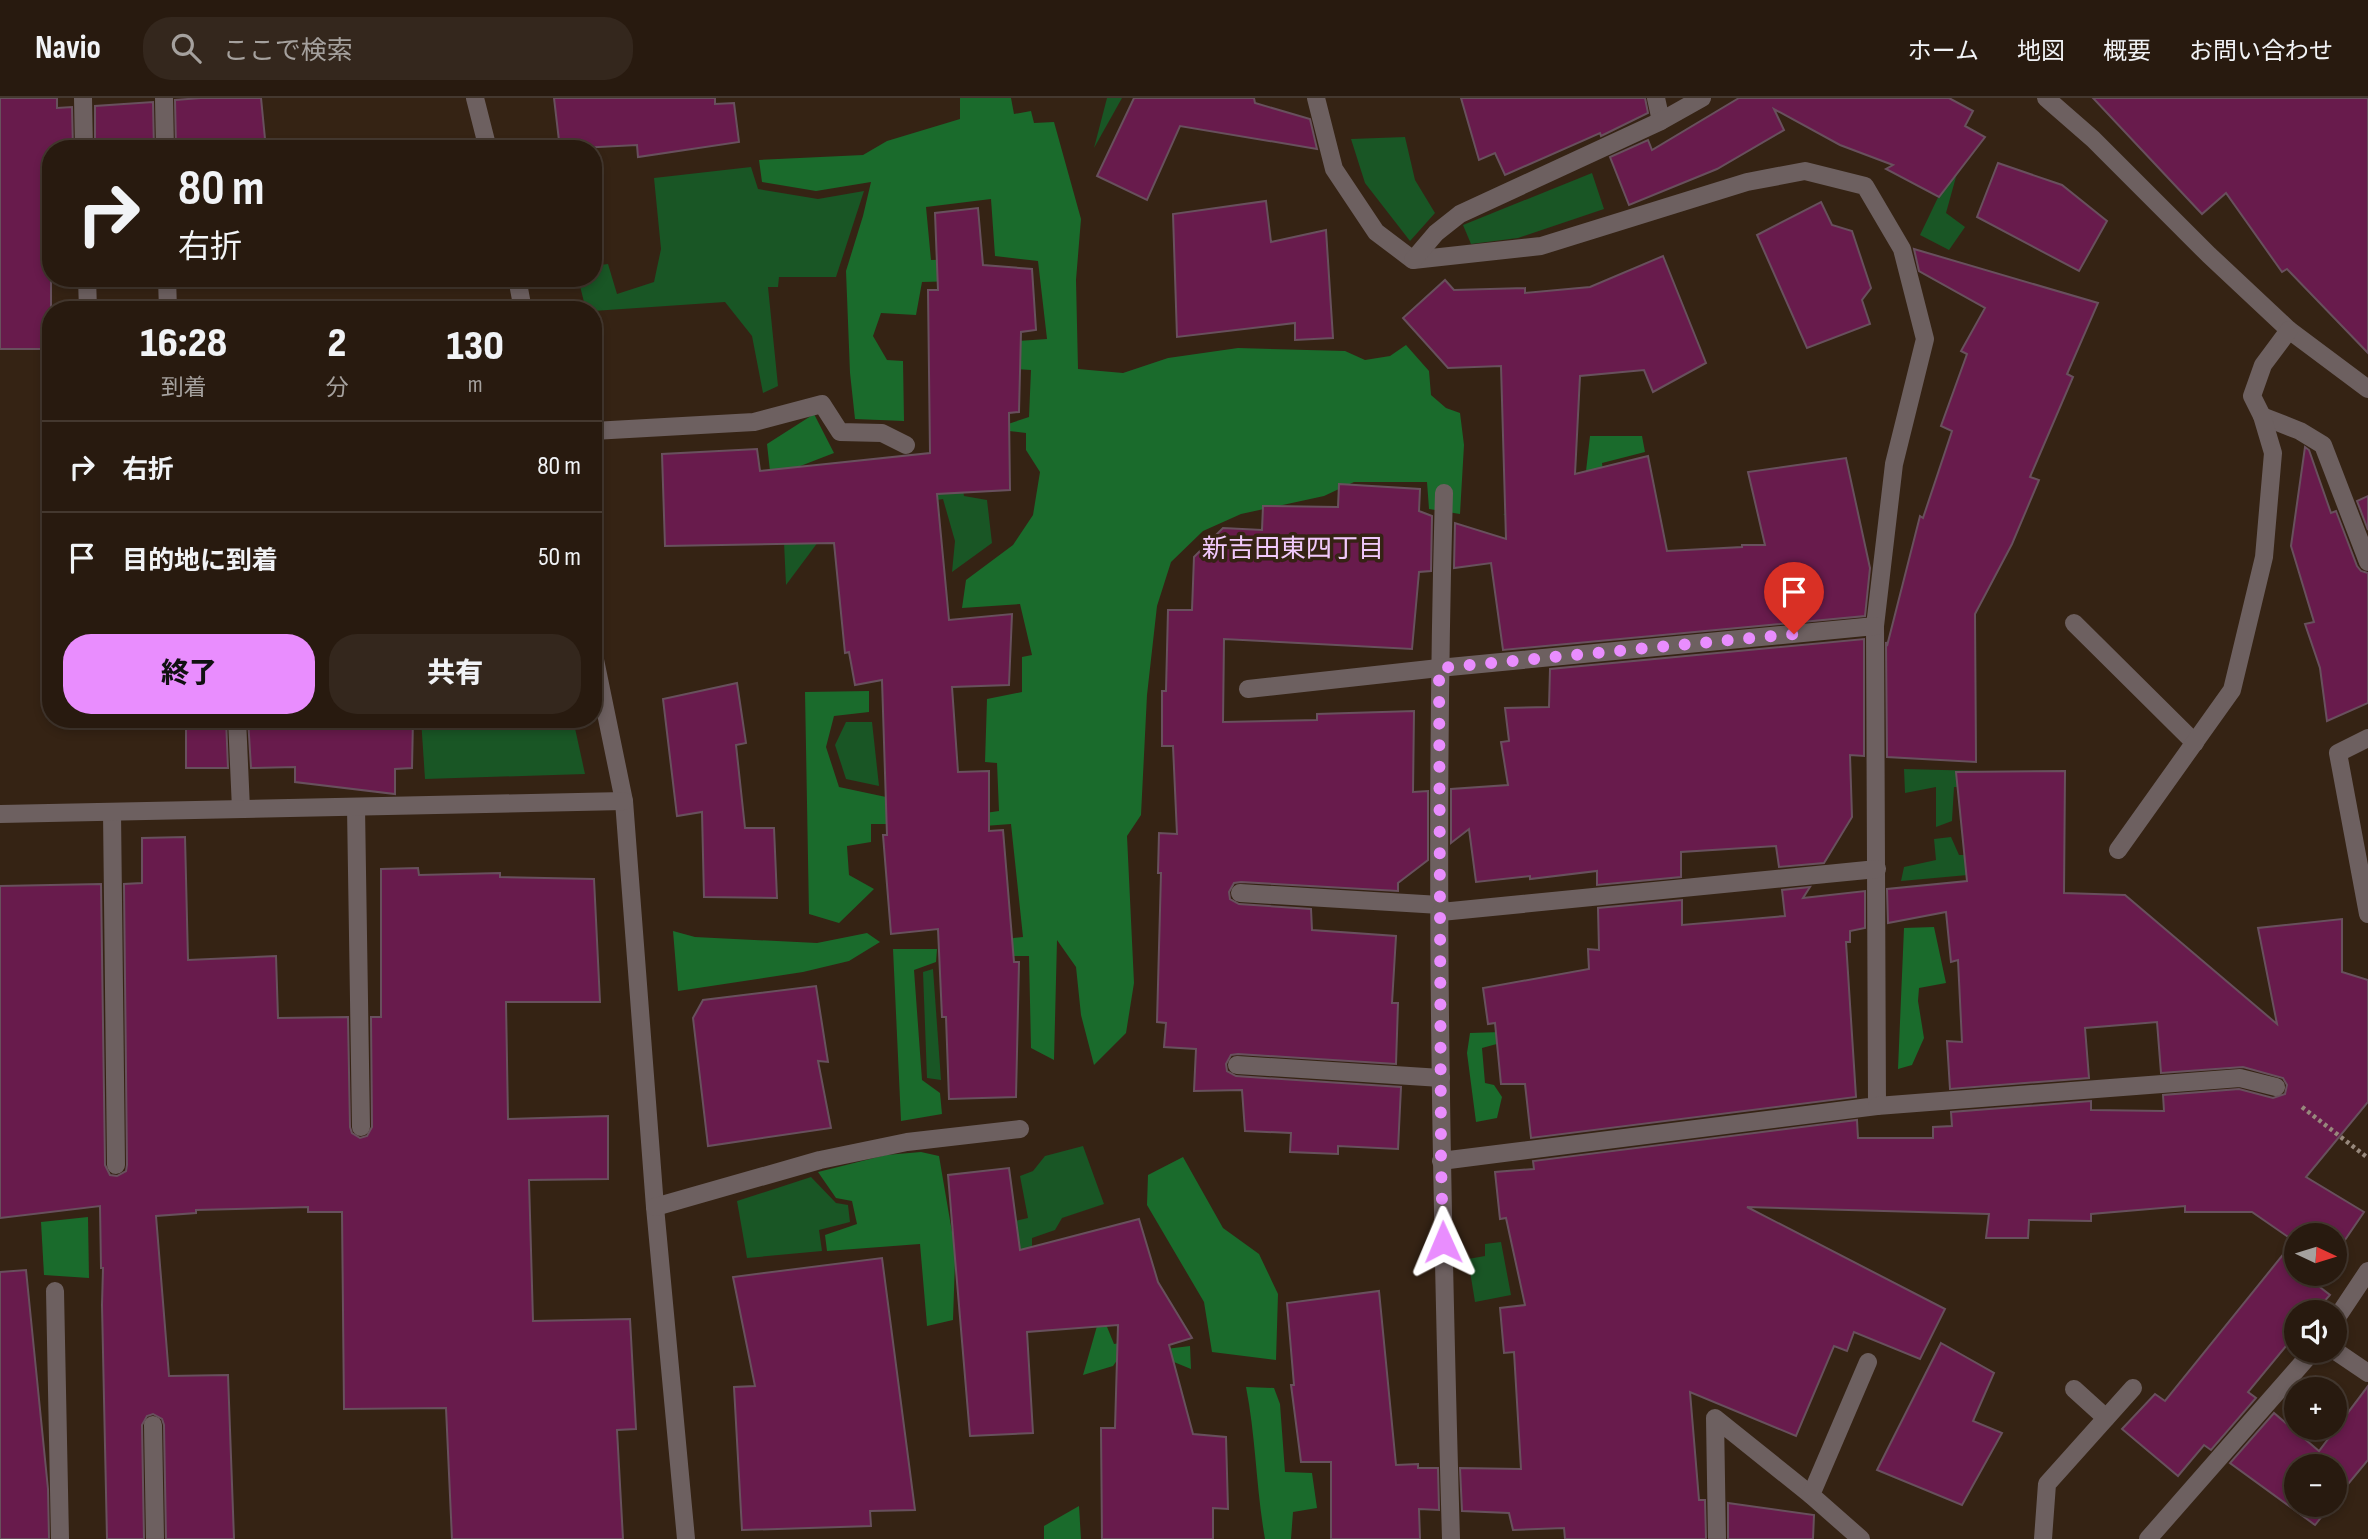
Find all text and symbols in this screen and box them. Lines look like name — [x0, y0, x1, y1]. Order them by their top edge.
search box — [143, 17, 633, 80]
text: Navio — [35, 28, 101, 68]
icon: search — [167, 29, 205, 67]
text: ここで検索 — [223, 36, 353, 67]
text: ホーム — [1908, 37, 1979, 66]
text: 地図 — [2017, 37, 2065, 66]
text: 概要 — [2103, 37, 2151, 66]
text: お問い合わせ — [2189, 37, 2333, 66]
text: 80 m — [178, 160, 265, 219]
icon: right — [63, 168, 154, 259]
text: 右折 — [178, 228, 242, 267]
text: 16:28 — [140, 318, 227, 369]
text: 2 — [327, 318, 346, 369]
text: 130 — [447, 321, 504, 372]
text: m — [468, 371, 483, 399]
text: 到着 — [161, 374, 207, 402]
text: 分 — [325, 374, 348, 402]
icon: right — [63, 448, 101, 486]
text: 80 m — [537, 451, 581, 482]
text: 右折 — [122, 455, 174, 486]
district label: 新吉田東四丁目 — [1202, 534, 1384, 565]
icon: arrive — [63, 539, 101, 577]
text: 50 m — [538, 542, 581, 573]
text: 目的地に到着 — [122, 546, 278, 577]
pin — [1764, 562, 1824, 634]
icon: arrive — [1775, 573, 1813, 611]
button: 終了 — [63, 634, 315, 714]
button: 共有 — [329, 634, 581, 714]
position arrow — [1406, 1205, 1480, 1279]
north arrow — [2284, 1223, 2347, 1286]
map controls — [2284, 1223, 2347, 1517]
button: sound — [2284, 1300, 2347, 1363]
button: + — [2284, 1377, 2347, 1440]
button: − — [2284, 1454, 2347, 1517]

